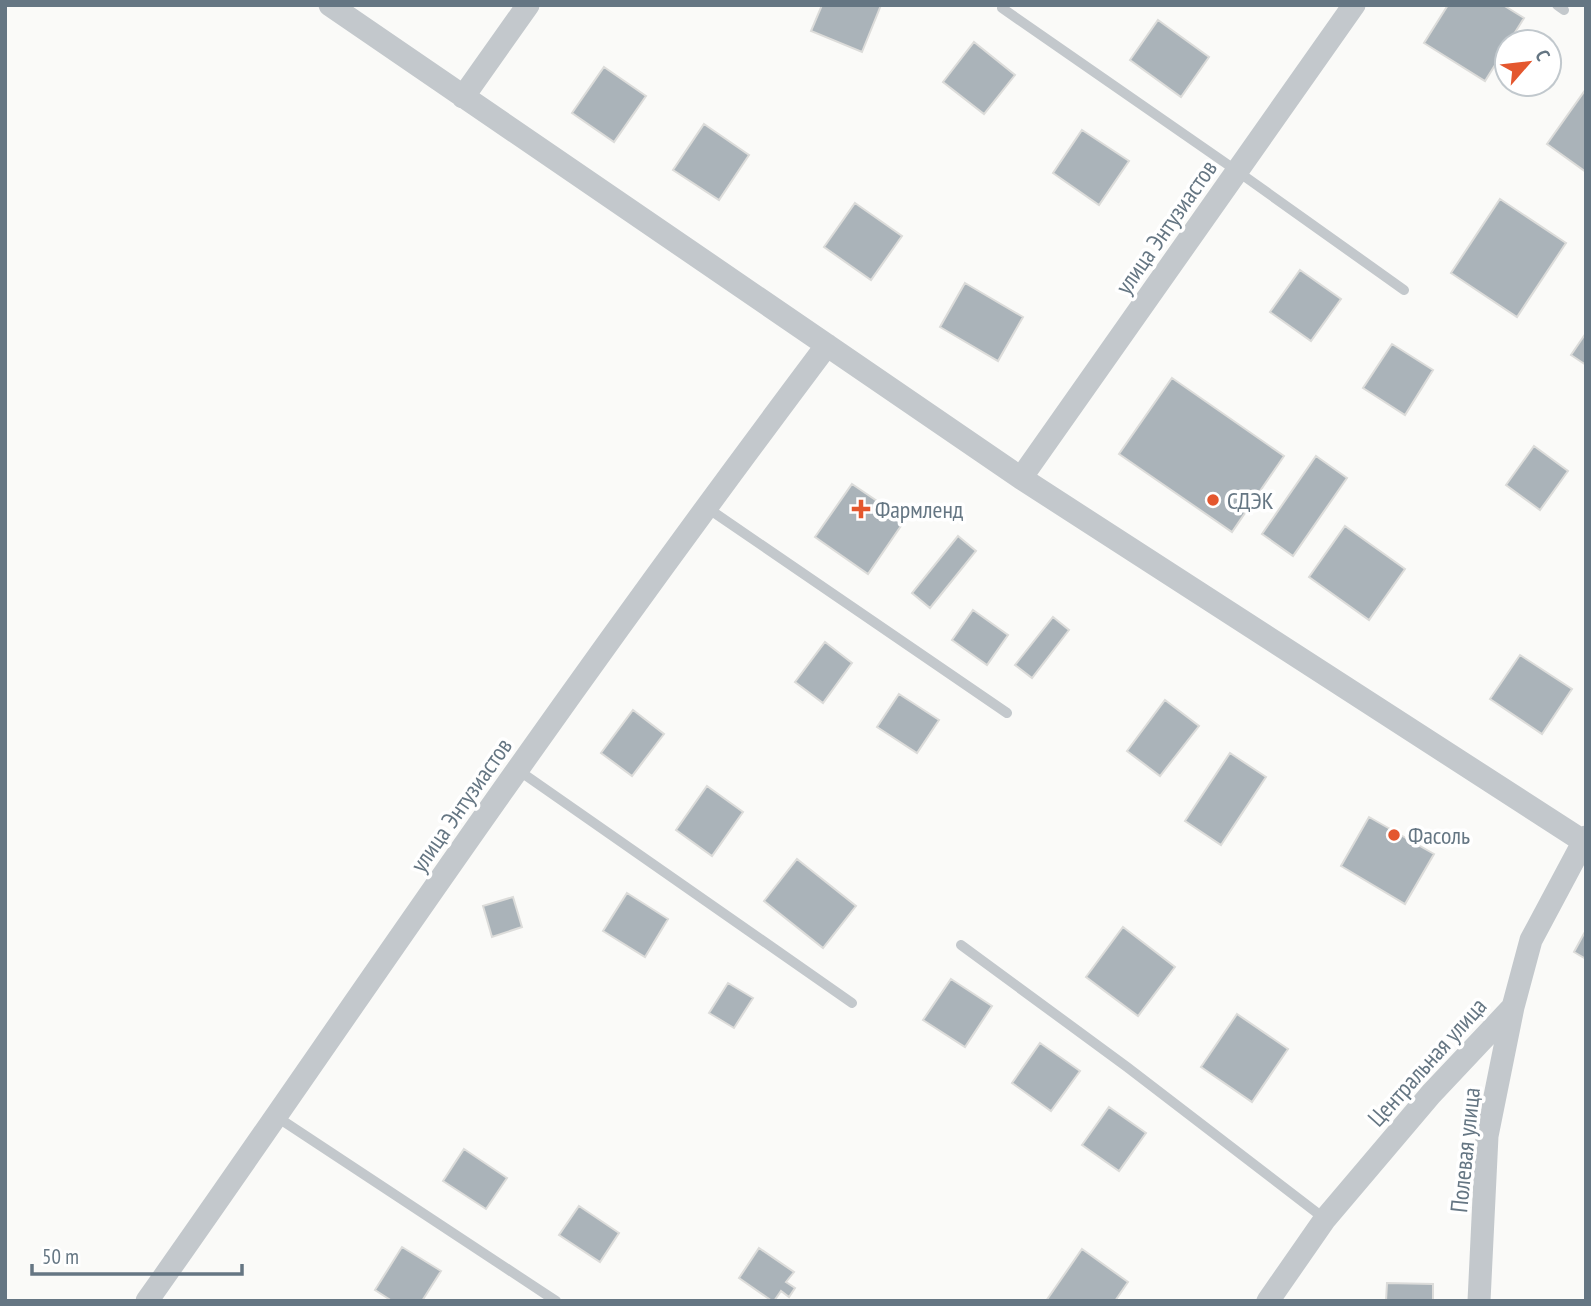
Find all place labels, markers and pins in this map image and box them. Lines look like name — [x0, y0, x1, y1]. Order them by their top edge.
place label: СДЭК — [1227, 485, 1274, 516]
marker: СДЭК — [1205, 492, 1221, 508]
place label: Фармленд — [875, 494, 964, 525]
marker: Фармленд — [853, 501, 869, 517]
place label: Фасоль — [1408, 820, 1470, 851]
marker: Фасоль — [1386, 827, 1402, 843]

